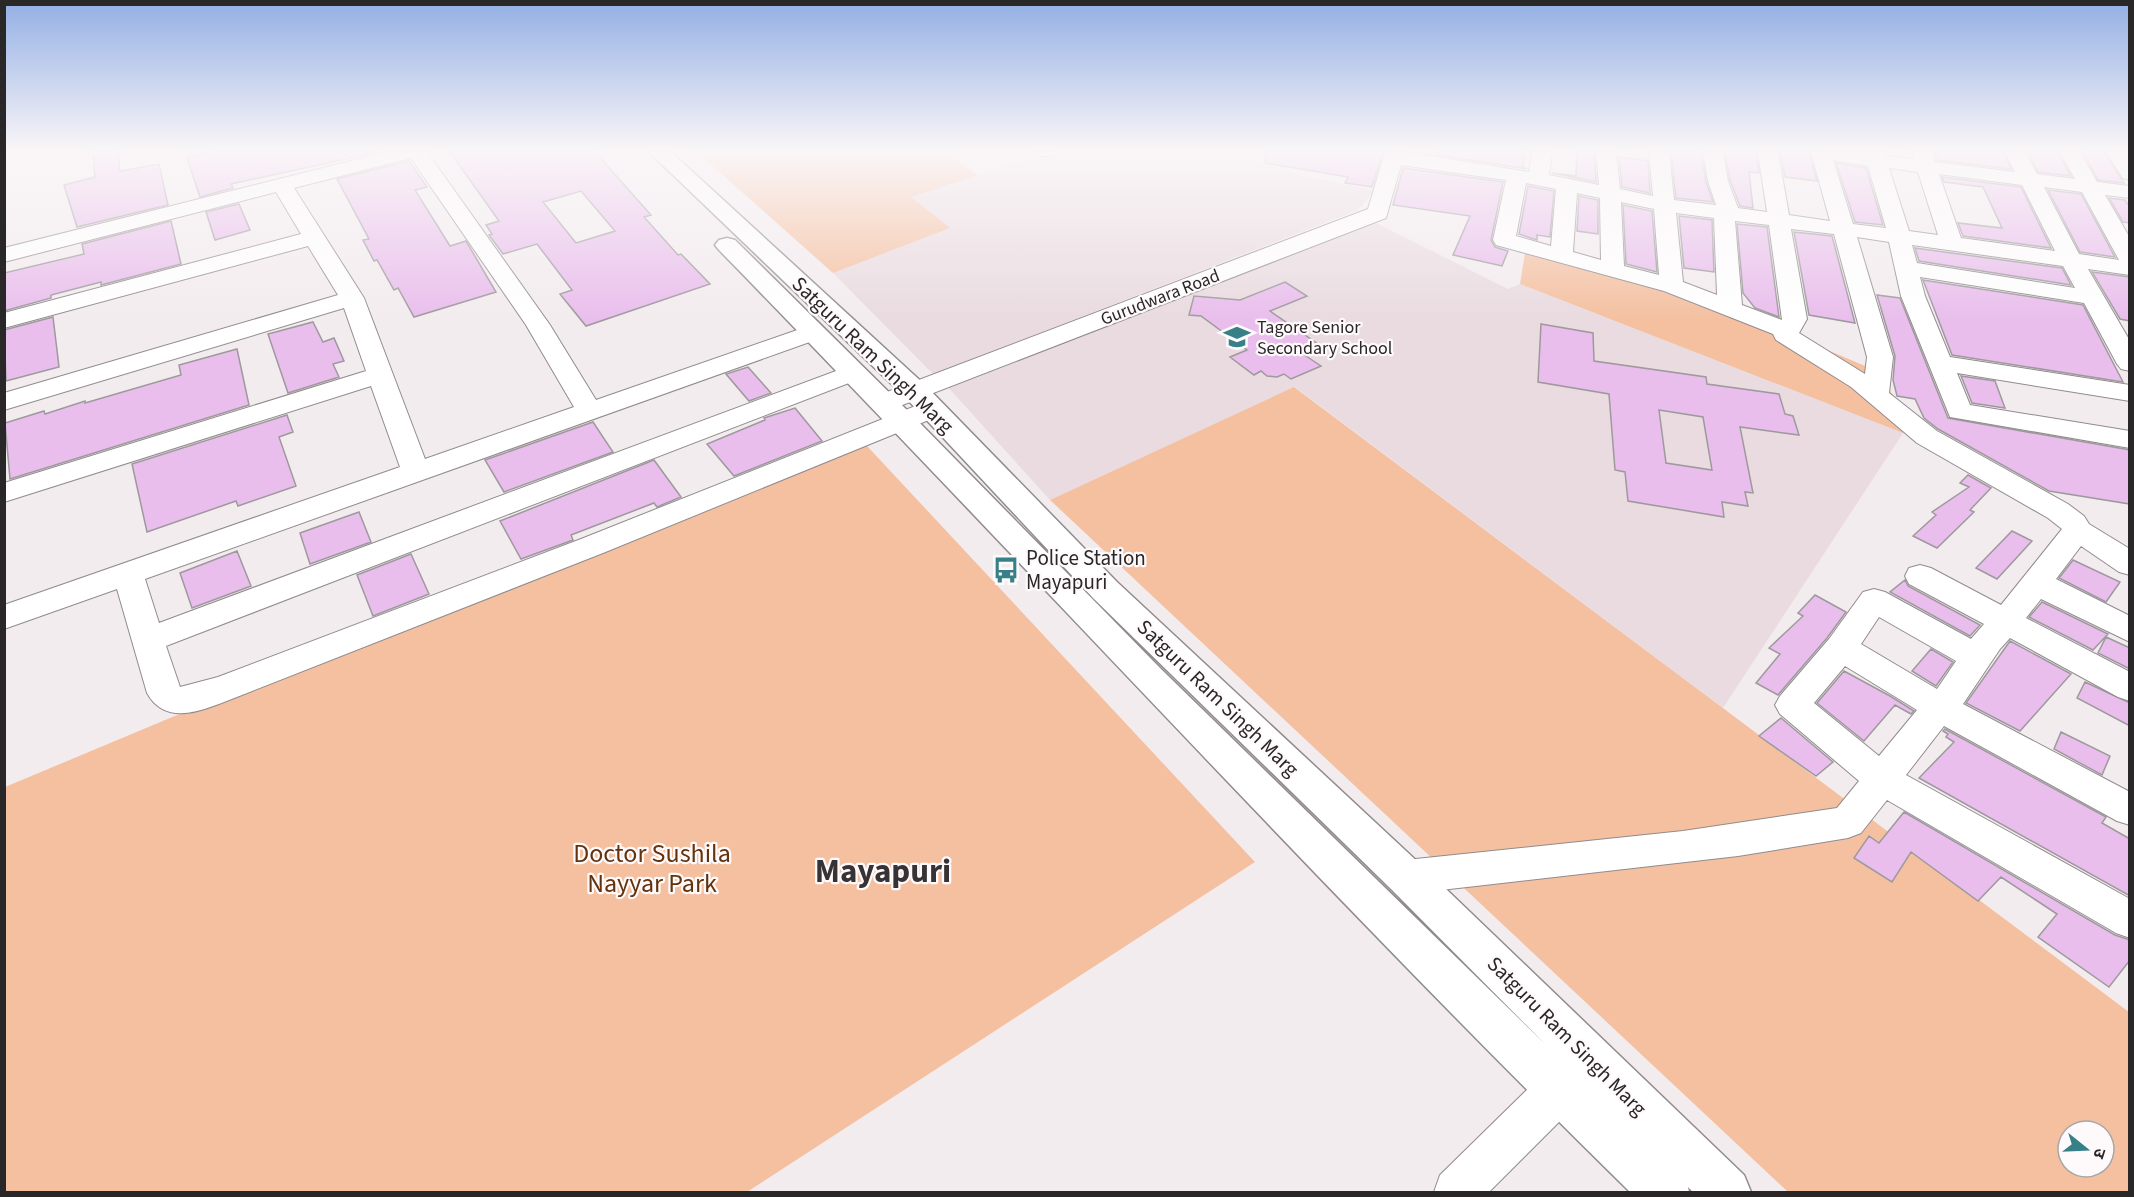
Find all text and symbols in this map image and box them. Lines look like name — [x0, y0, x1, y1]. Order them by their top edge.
street label: Gurudwara Road — [1097, 263, 1223, 332]
street label: Satguru Ram Singh Marg — [785, 270, 961, 441]
place label: Tagore Senior Secondary School — [1257, 315, 1392, 361]
school or university icon: Tagore Senior Secondary School — [1222, 322, 1252, 352]
place label: Police Station Mayapuri — [1026, 543, 1146, 597]
bus stop icon: Police Station Mayapuri — [991, 555, 1021, 585]
street label: Satguru Ram Singh Marg — [1130, 613, 1306, 784]
park label: Doctor Sushila Nayyar Park — [573, 835, 731, 902]
district label: Mayapuri — [815, 848, 951, 895]
street label: Satguru Ram Singh Marg — [1480, 949, 1654, 1123]
north arrow — [2056, 1119, 2116, 1179]
text: उ — [2087, 1145, 2111, 1162]

